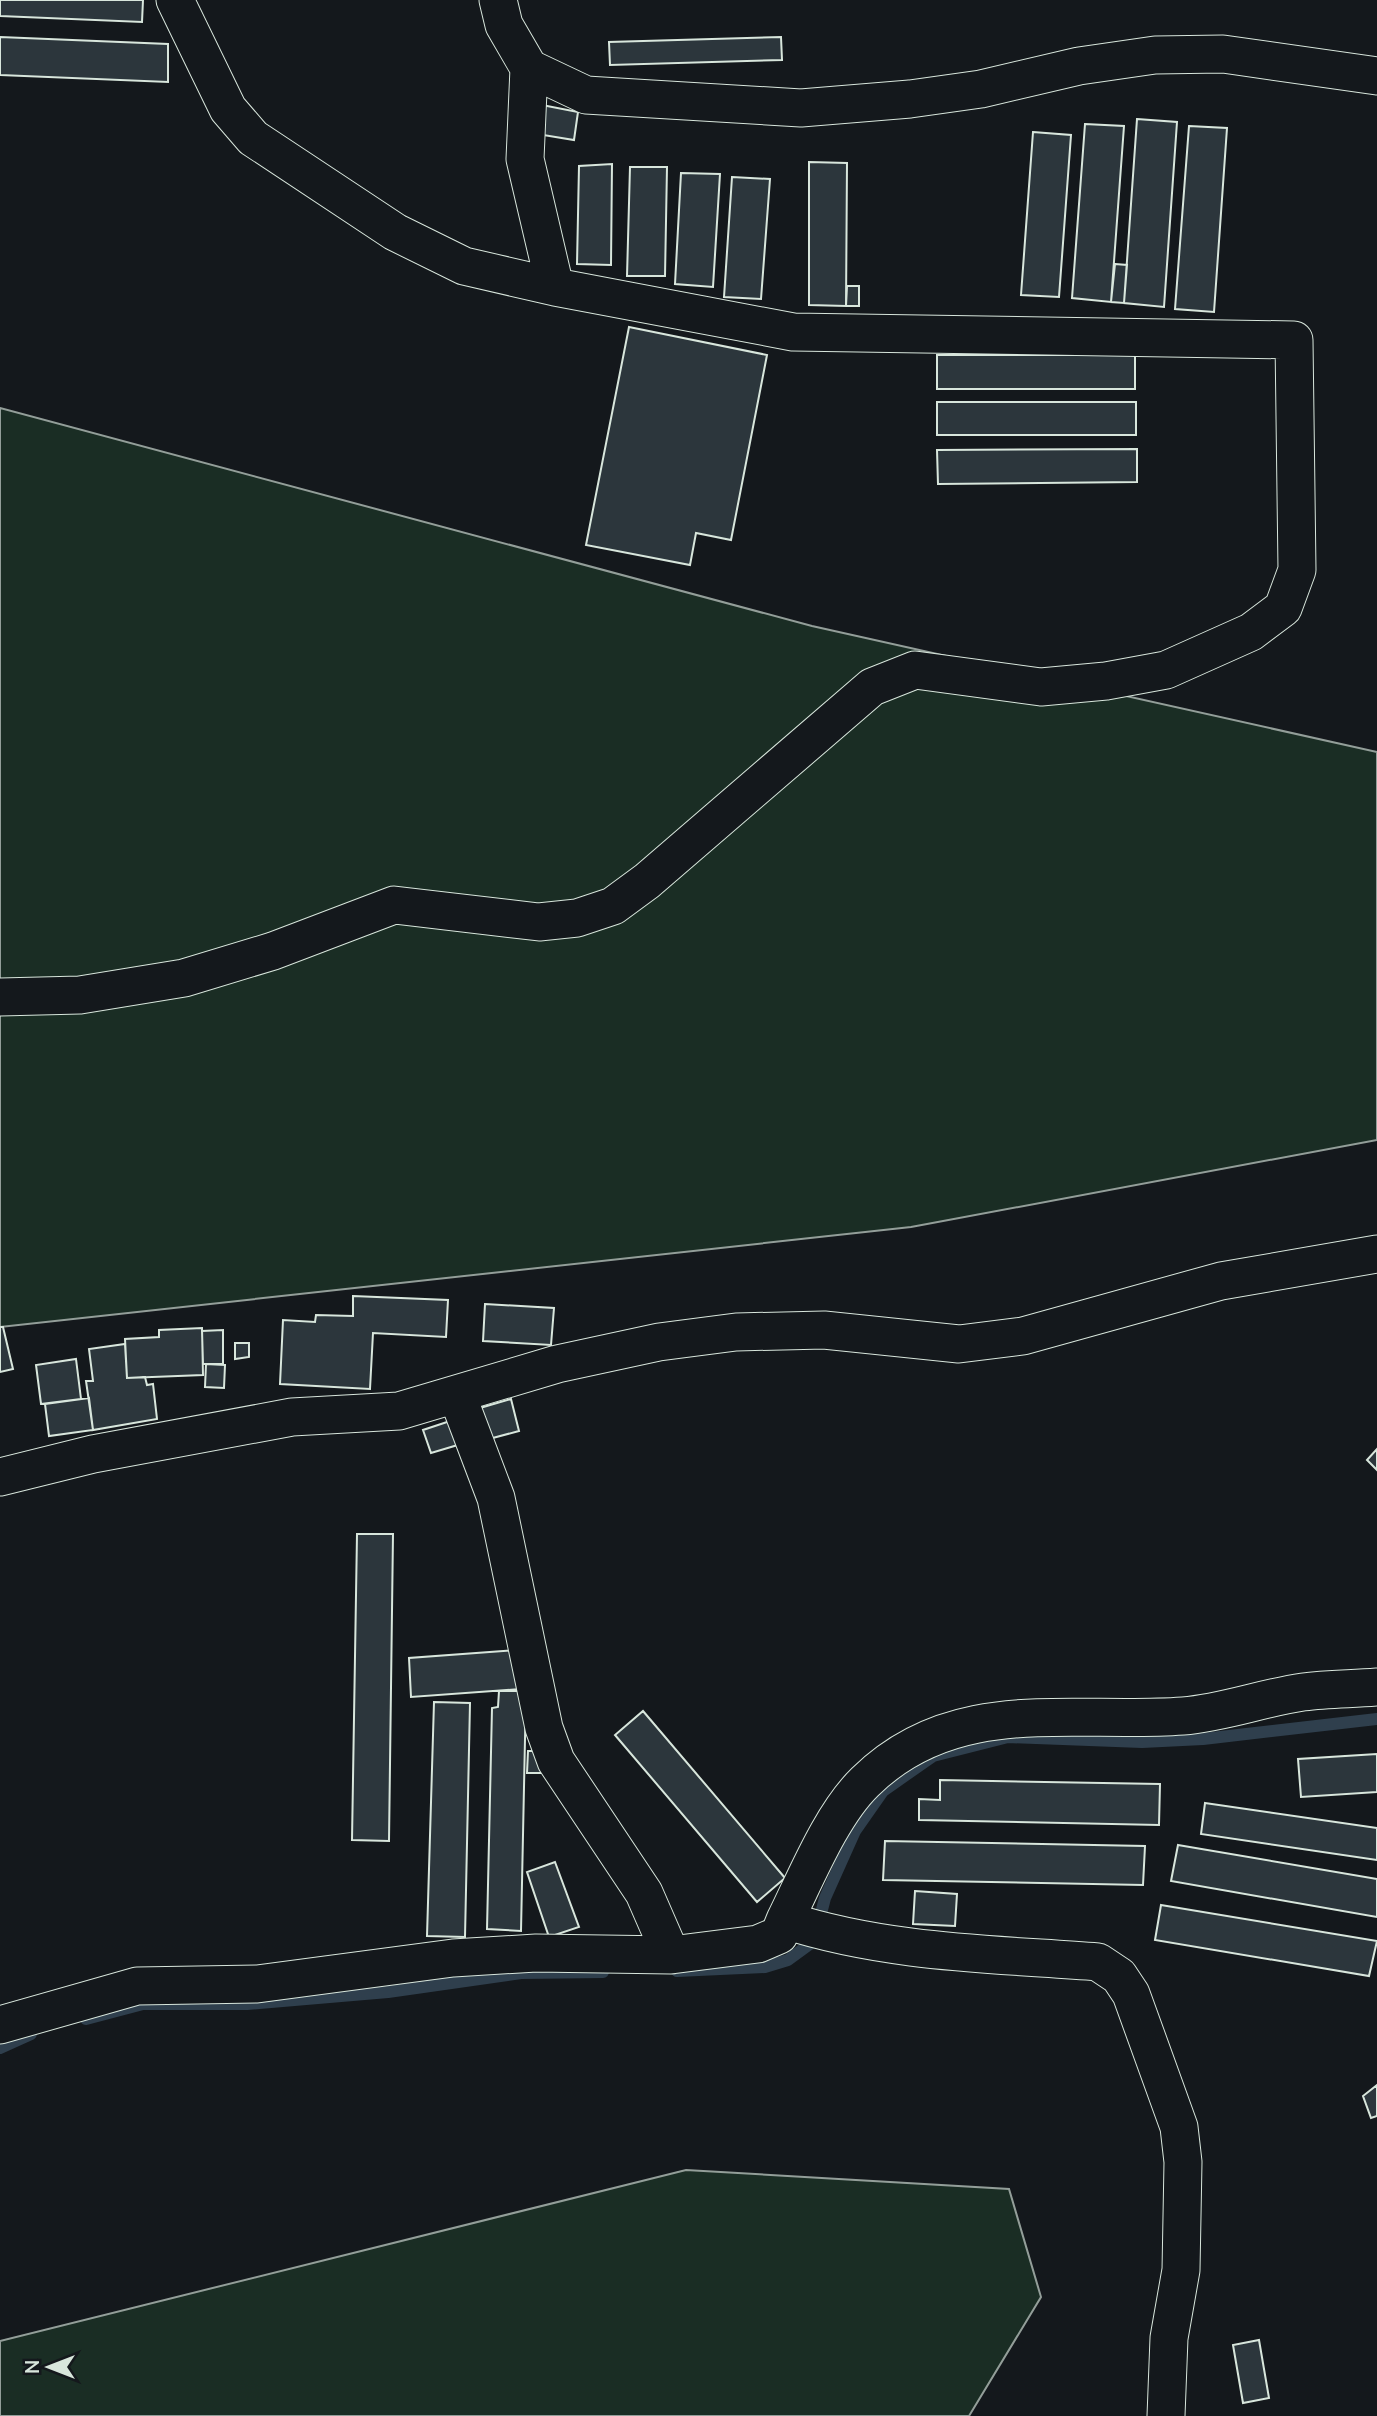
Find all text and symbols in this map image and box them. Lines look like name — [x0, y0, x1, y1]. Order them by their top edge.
north arrow — [14, 2332, 84, 2402]
text: N — [20, 2360, 46, 2374]

